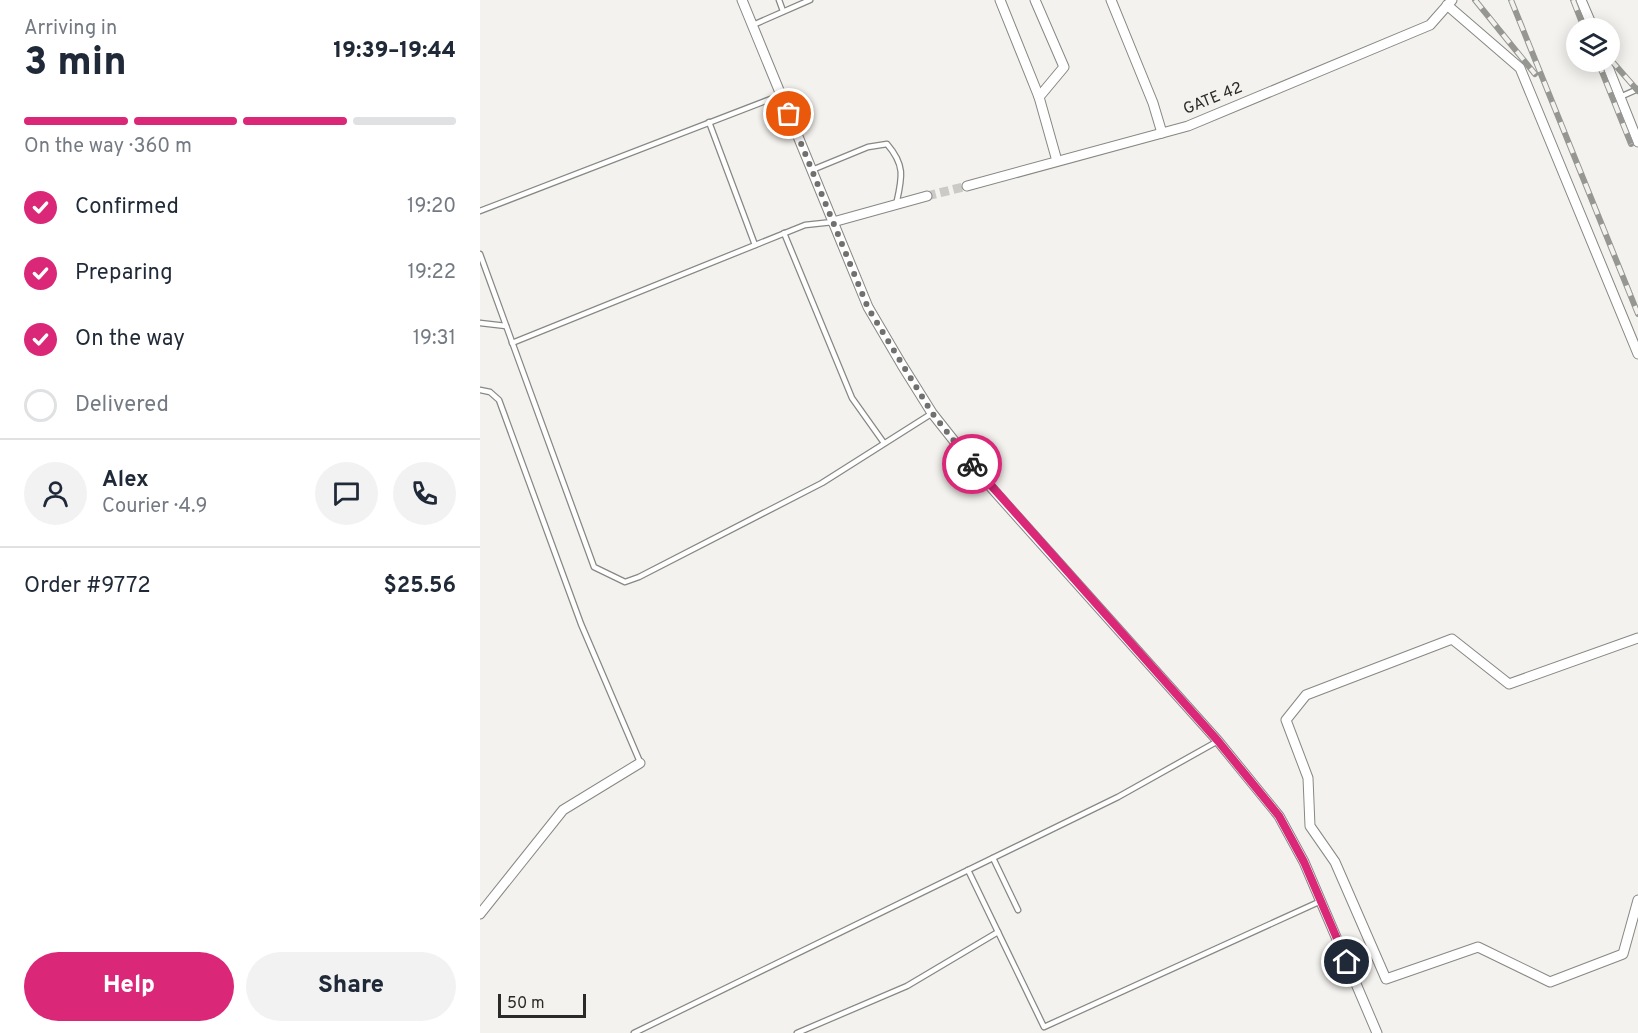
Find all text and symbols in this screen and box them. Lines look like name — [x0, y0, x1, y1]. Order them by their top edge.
text: Arriving in — [24, 16, 117, 42]
map controls — [1566, 18, 1620, 72]
button: layers — [1566, 18, 1620, 72]
text: 19:39–19:44 — [333, 38, 456, 65]
text: 3 min — [24, 40, 127, 89]
street label: GATE 42 — [1180, 78, 1246, 120]
pin — [763, 88, 814, 139]
icon: bag — [772, 97, 805, 130]
text: On the way · 360 m — [24, 134, 192, 160]
icon: check — [24, 191, 57, 224]
text: Confirmed — [75, 194, 179, 221]
text: 19:20 — [407, 194, 456, 220]
icon: check — [24, 257, 57, 290]
text: Preparing — [75, 260, 173, 287]
text: 19:22 — [408, 260, 456, 286]
icon: check — [24, 323, 57, 356]
text: On the way — [75, 326, 185, 353]
text: 19:31 — [413, 326, 456, 352]
text: Delivered — [75, 392, 169, 419]
courier — [942, 434, 1002, 494]
icon: bike — [956, 448, 989, 481]
button: person — [24, 462, 87, 525]
button: chat — [315, 462, 378, 525]
button: phone — [393, 462, 456, 525]
text: Alex — [102, 467, 149, 494]
text: Courier · 4.9 — [102, 494, 207, 520]
text: Order #9772 — [24, 573, 151, 600]
text: $25.56 — [384, 573, 456, 600]
pin — [1321, 936, 1372, 987]
icon: home — [1330, 945, 1363, 978]
button: Help — [24, 952, 234, 1021]
button: Share — [246, 952, 456, 1021]
scale bar — [498, 991, 586, 1018]
text: 50 m — [507, 994, 545, 1014]

